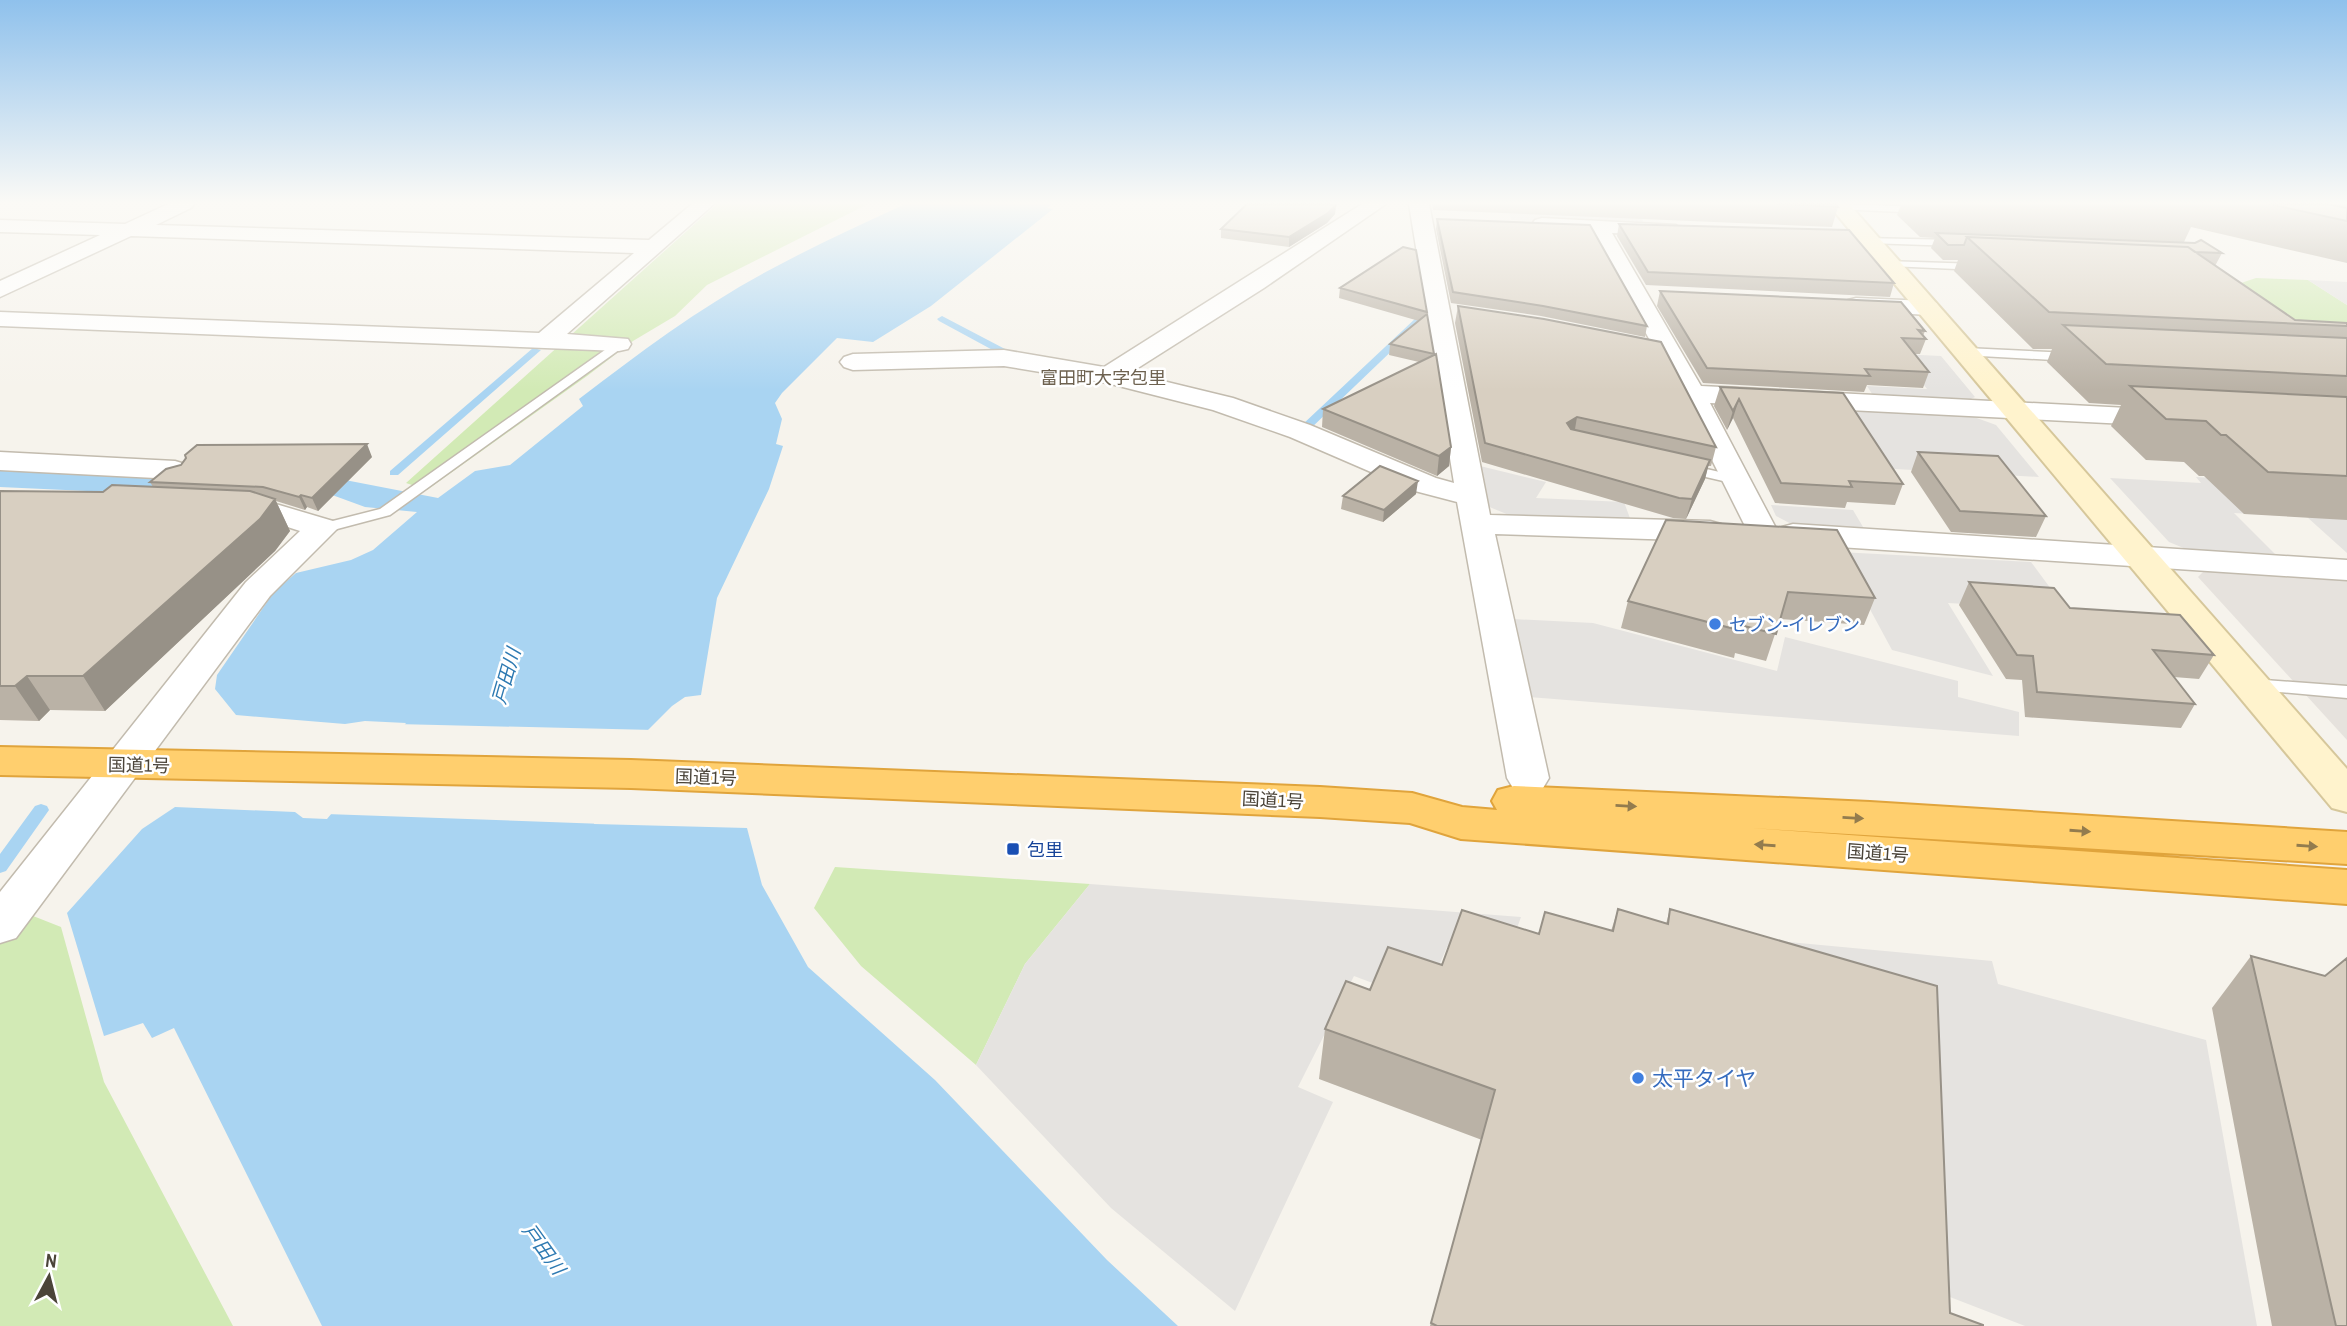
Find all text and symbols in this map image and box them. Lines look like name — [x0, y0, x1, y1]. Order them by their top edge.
district label: 富田町大字包里 — [1040, 365, 1166, 390]
place label: セブン-イレブン — [1729, 612, 1860, 637]
marker: セブン-イレブン — [1707, 616, 1723, 632]
water label: 戸田川 — [486, 643, 527, 707]
street label: 国道1号 — [108, 752, 170, 778]
street label: 国道1号 — [674, 763, 738, 791]
street label: 国道1号 — [1241, 786, 1305, 814]
one-way arrow — [1615, 801, 1637, 812]
one-way arrow — [1842, 812, 1864, 823]
one-way arrow — [2070, 826, 2092, 837]
place label: 包里 — [1027, 837, 1063, 862]
street label: 国道1号 — [1846, 838, 1910, 868]
one-way arrow — [1754, 839, 1776, 850]
marker: 包里 — [1005, 841, 1021, 857]
one-way arrow — [2297, 841, 2319, 852]
place label: 太平タイヤ — [1652, 1064, 1756, 1093]
marker: 太平タイヤ — [1630, 1070, 1646, 1086]
water label: 戸田川 — [517, 1218, 572, 1281]
north arrow — [14, 1242, 84, 1312]
text: N — [44, 1247, 58, 1274]

